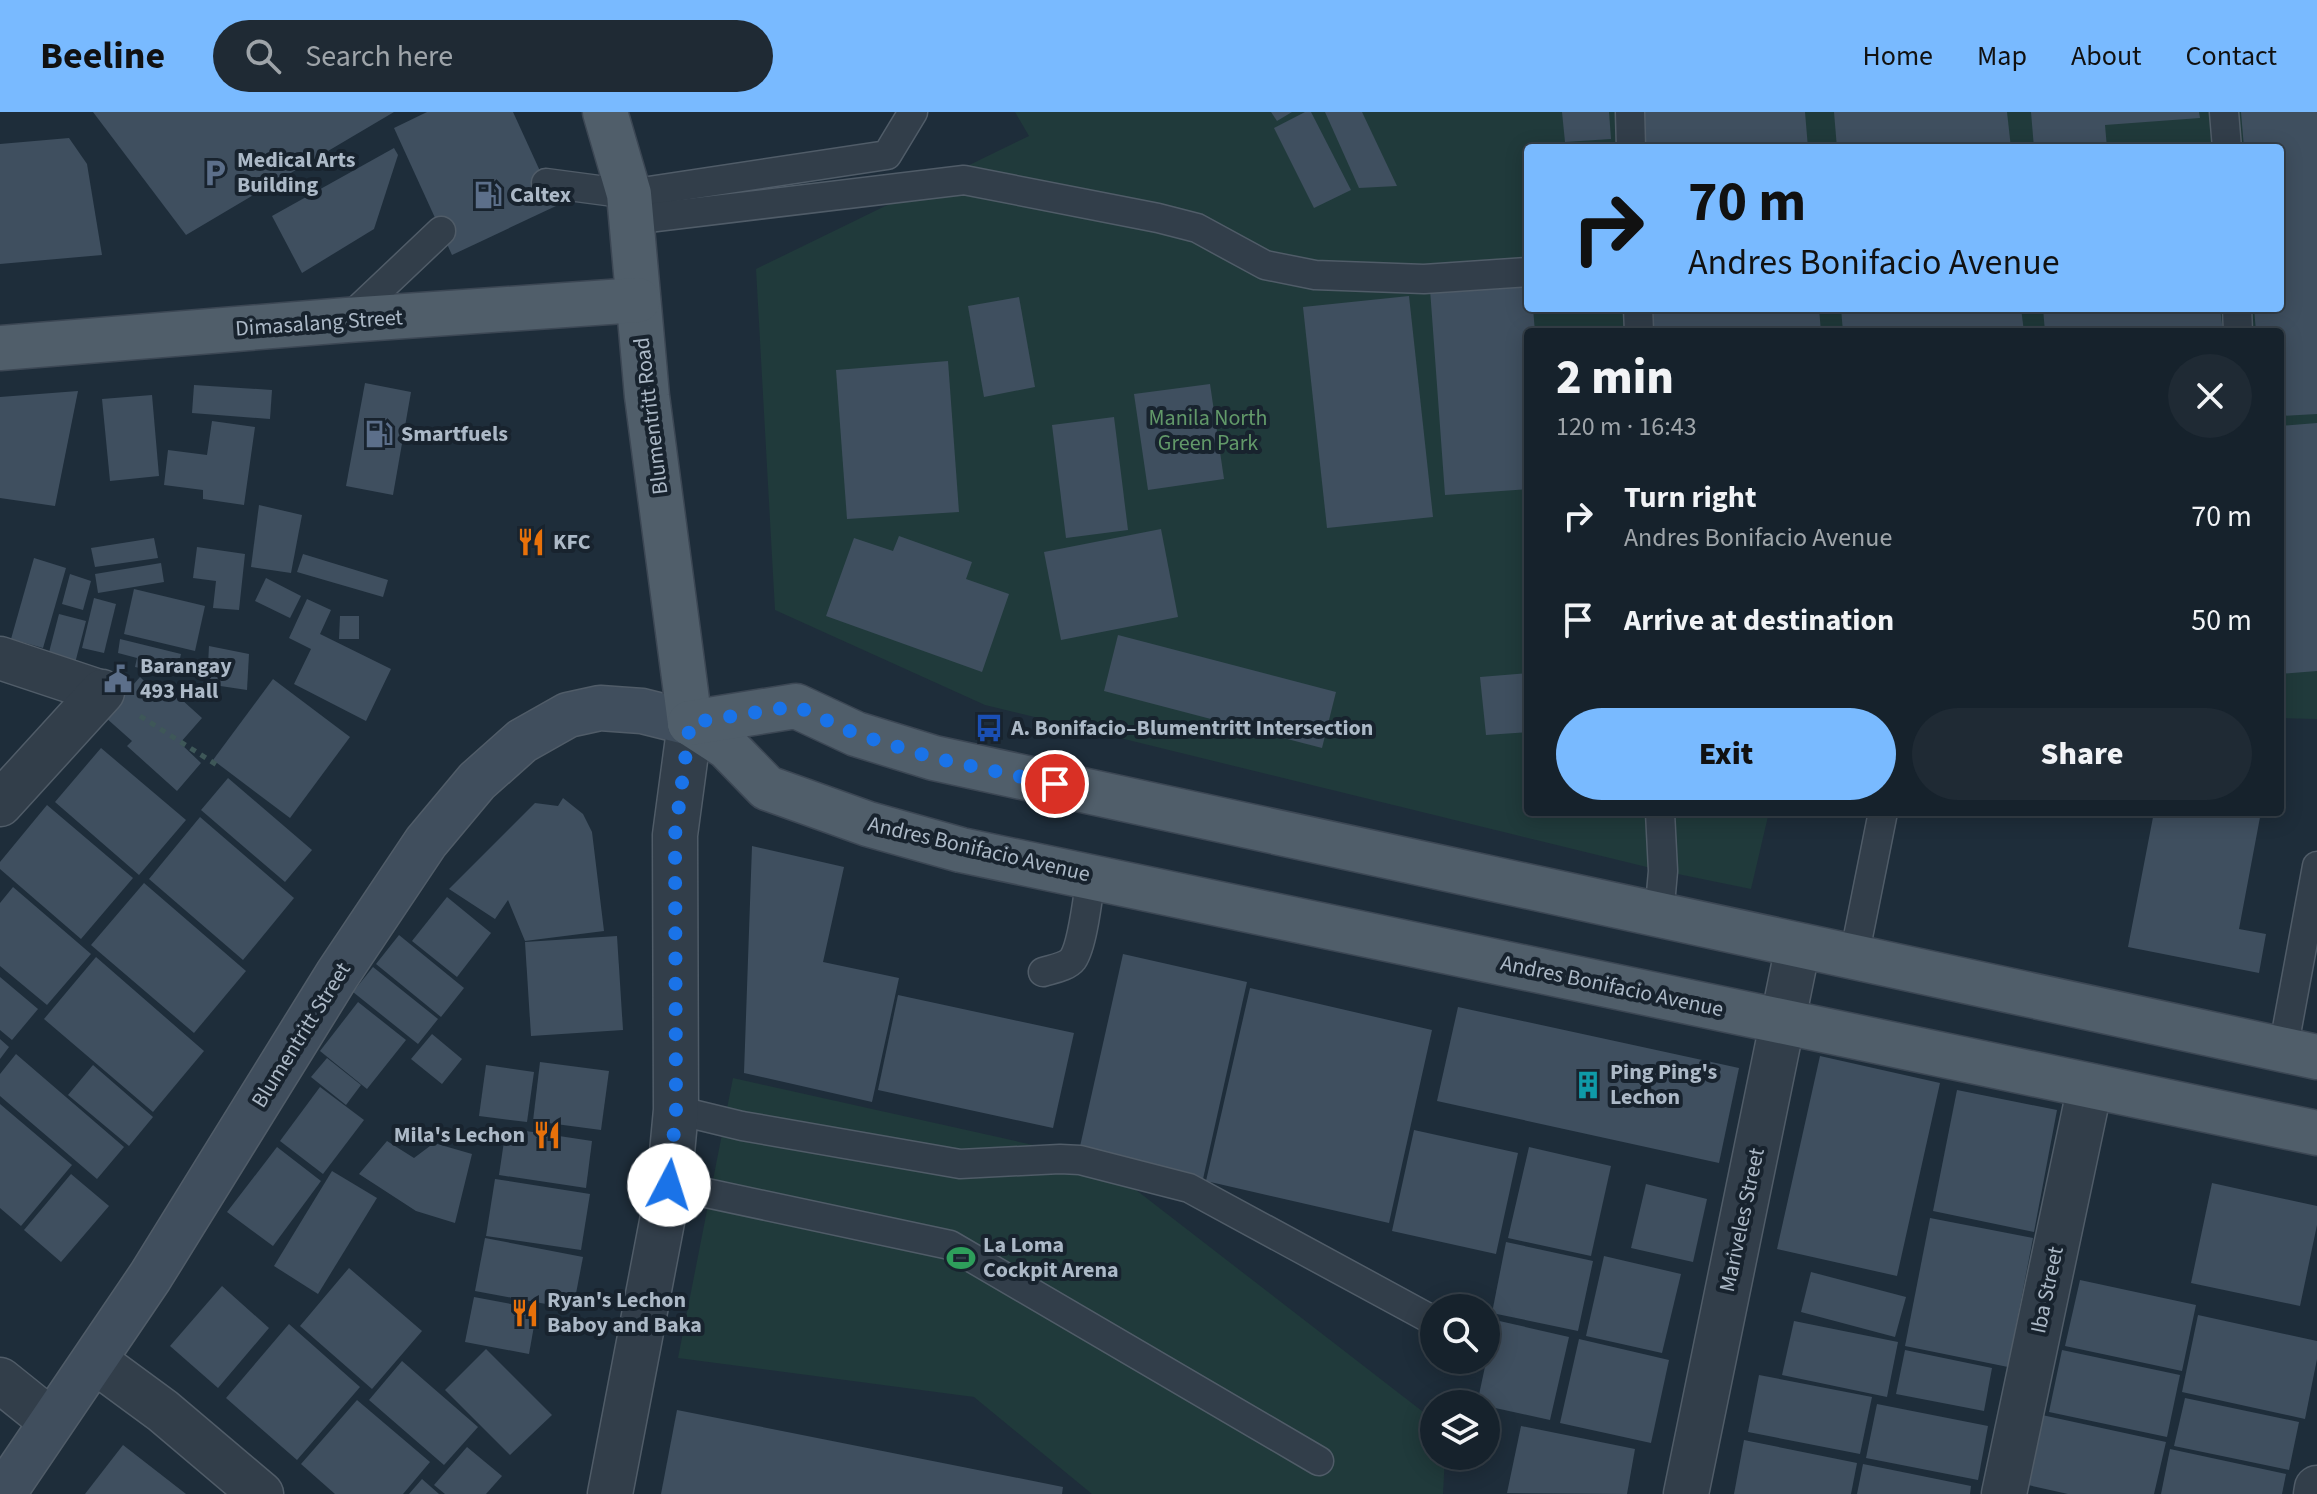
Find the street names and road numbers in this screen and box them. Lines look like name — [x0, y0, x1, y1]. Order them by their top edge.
street label: Dimasalang Street — [234, 301, 404, 345]
street label: Blumentritt Road — [625, 336, 677, 496]
street label: Andres Bonifacio Avenue — [865, 808, 1093, 890]
street label: Andres Bonifacio Avenue — [1498, 947, 1726, 1025]
street label: Blumentritt Street — [243, 956, 359, 1114]
street label: Mariveles Street — [1711, 1144, 1773, 1295]
street label: Iba Street — [2022, 1243, 2072, 1336]

